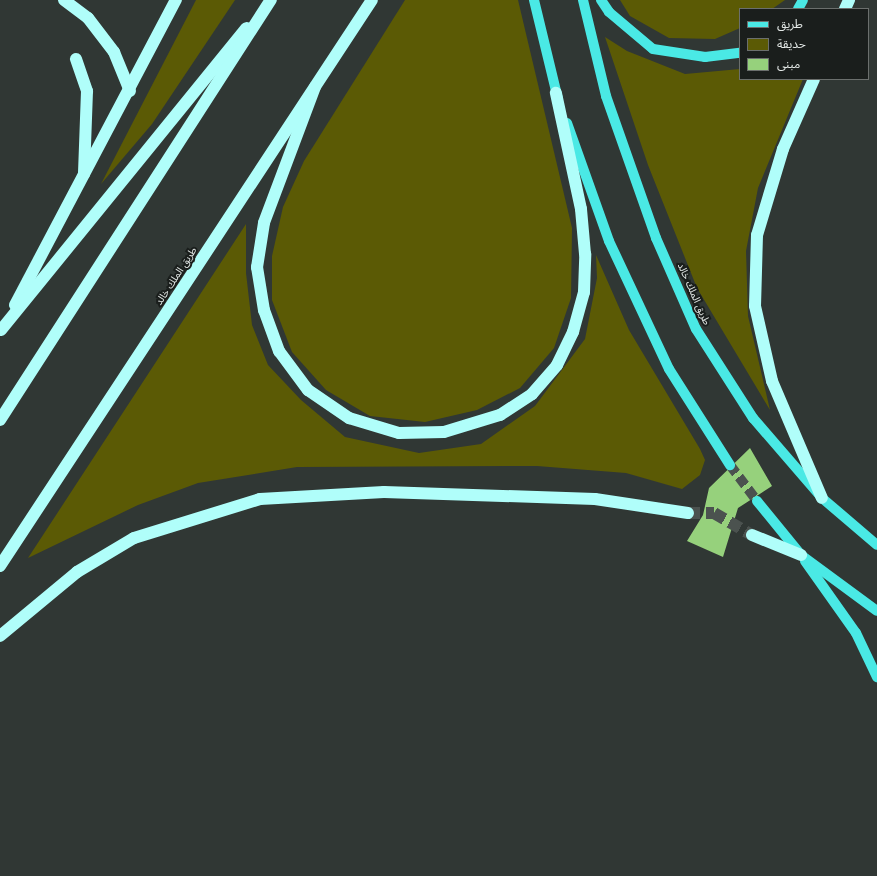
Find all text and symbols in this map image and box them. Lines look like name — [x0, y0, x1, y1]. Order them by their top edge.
legend — [739, 8, 869, 80]
text: طريق — [777, 16, 803, 31]
text: حديقة — [777, 36, 806, 51]
text: مبنى — [777, 56, 800, 71]
street label: طريق الملك خالد — [153, 245, 199, 307]
street label: طريق الملك خالد — [675, 261, 713, 327]

